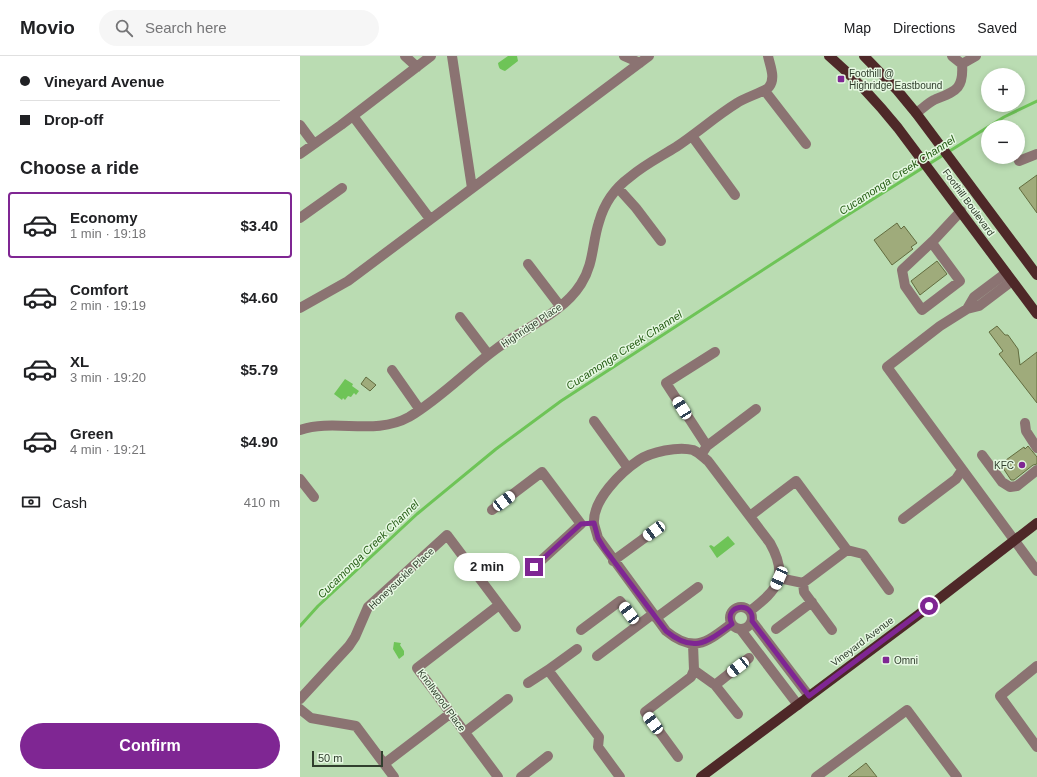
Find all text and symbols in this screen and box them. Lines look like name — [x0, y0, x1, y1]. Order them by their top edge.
search box — [99, 10, 379, 46]
text: Movio — [20, 17, 75, 38]
icon: search — [113, 17, 135, 39]
text: Search here — [145, 19, 227, 36]
text: Map — [844, 20, 871, 36]
text: Directions — [893, 20, 955, 36]
text: Saved — [977, 20, 1017, 36]
place label: Foothill @ Highridge Eastbound — [849, 68, 942, 91]
map controls — [981, 68, 1025, 164]
button: + — [981, 68, 1025, 112]
text: Vineyard Avenue — [44, 73, 164, 90]
marker: Foothill @ Highridge Eastbound — [836, 74, 846, 84]
text: Drop-off — [44, 111, 103, 128]
button: − — [981, 120, 1025, 164]
water label: Cucamonga Creek Channel — [837, 133, 958, 217]
text: Choose a ride — [20, 158, 139, 178]
street label: Foothill Boulevard — [941, 167, 997, 238]
icon: car — [22, 207, 58, 243]
text: Economy — [70, 209, 138, 226]
text: $3.40 — [240, 217, 278, 234]
text: 1 min · 19:18 — [70, 226, 146, 241]
icon: car — [22, 279, 58, 315]
text: Comfort — [70, 281, 128, 298]
text: $4.60 — [240, 289, 278, 306]
text: 2 min · 19:19 — [70, 298, 146, 313]
street label: Highridge Place — [499, 301, 564, 350]
water label: Cucamonga Creek Channel — [564, 308, 685, 392]
icon: car — [22, 351, 58, 387]
text: XL — [70, 353, 89, 370]
text: $5.79 — [240, 361, 278, 378]
text: 3 min · 19:20 — [70, 370, 146, 385]
car — [671, 395, 693, 421]
icon: car — [22, 423, 58, 459]
text: Green — [70, 425, 113, 442]
text: $4.90 — [240, 433, 278, 450]
text: 4 min · 19:21 — [70, 442, 146, 457]
place label: KFC — [994, 460, 1014, 471]
marker: KFC — [1017, 460, 1027, 470]
car — [491, 489, 517, 513]
icon: cash — [20, 491, 42, 513]
text: Cash — [52, 494, 87, 511]
text: 410 m — [244, 495, 280, 510]
water label: Cucamonga Creek Channel — [315, 497, 421, 600]
car — [641, 519, 667, 543]
street label: Honeysuckle Place — [366, 545, 437, 611]
callout: 2 min — [454, 553, 520, 581]
route end — [525, 558, 543, 576]
text: 2 min — [470, 559, 504, 574]
car — [769, 565, 789, 591]
route start — [920, 597, 938, 615]
car — [617, 600, 641, 626]
street label: Vineyard Avenue — [829, 614, 896, 668]
car — [725, 655, 751, 679]
marker: Omni — [881, 655, 891, 665]
place label: Omni — [894, 655, 918, 666]
street label: Knollwood Place — [415, 667, 468, 734]
car — [641, 710, 665, 736]
button: Confirm — [20, 723, 280, 769]
scale bar — [312, 749, 383, 768]
text: 50 m — [318, 752, 342, 764]

